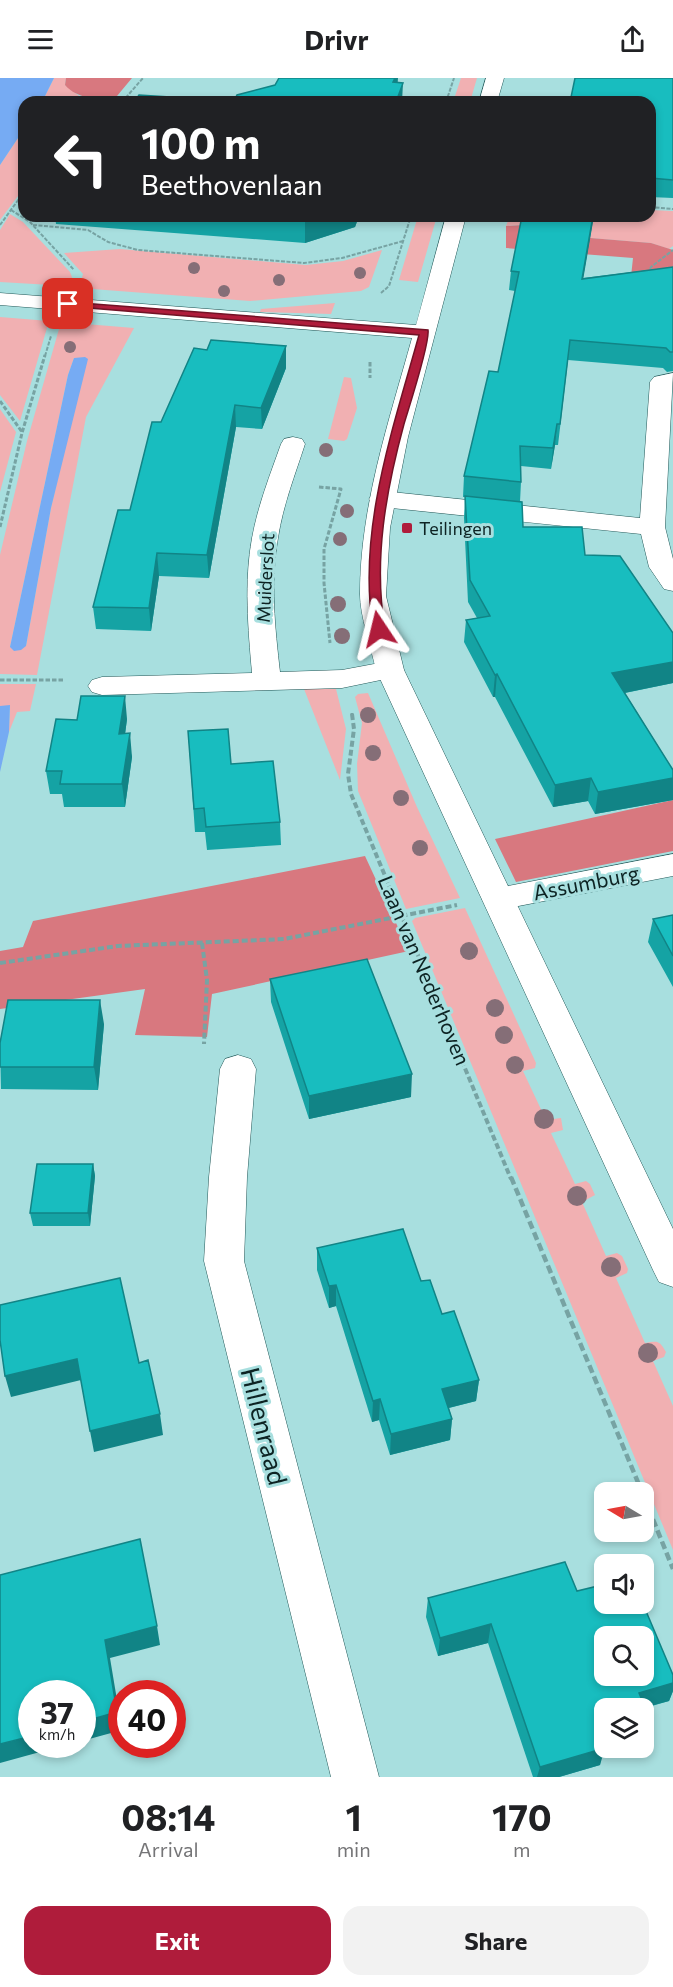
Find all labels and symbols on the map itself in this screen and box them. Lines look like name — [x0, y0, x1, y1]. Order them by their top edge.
pin — [42, 278, 93, 329]
place label: Teilingen — [419, 517, 492, 539]
marker: Teilingen — [400, 521, 414, 535]
street label: Muiderslot — [252, 533, 278, 623]
position arrow — [347, 597, 411, 661]
street label: Assumburg — [531, 859, 641, 905]
street label: Laan van Nederhoven — [374, 871, 476, 1069]
street label: Hillenraad — [235, 1364, 295, 1488]
north arrow — [594, 1482, 654, 1542]
speed limit sign: 40 — [108, 1680, 186, 1758]

